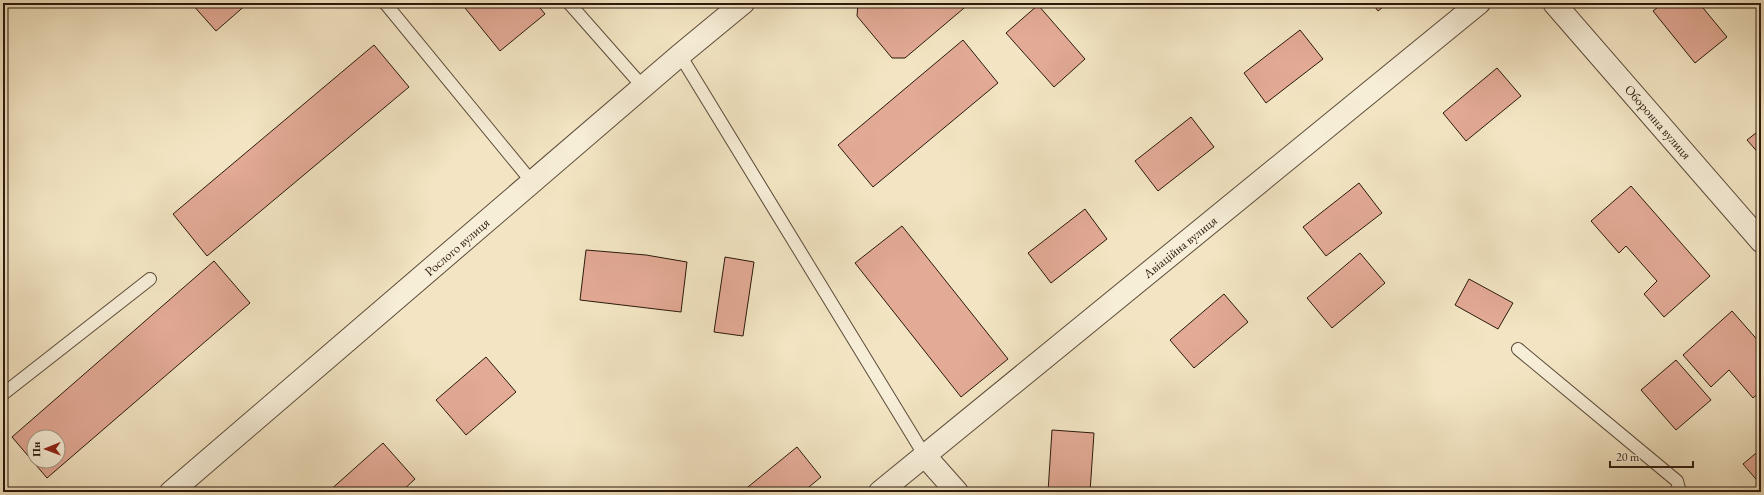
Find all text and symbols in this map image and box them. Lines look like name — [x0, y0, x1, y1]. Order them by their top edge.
street label: Оборонна вулиця — [1621, 81, 1695, 163]
street label: Авіаційна вулиця — [1139, 212, 1221, 283]
street label: Рослого вулиця — [421, 214, 493, 280]
north arrow — [26, 429, 66, 469]
text: Пн — [29, 441, 43, 457]
scale bar — [1610, 443, 1693, 469]
text: 20 m — [1616, 449, 1640, 465]

